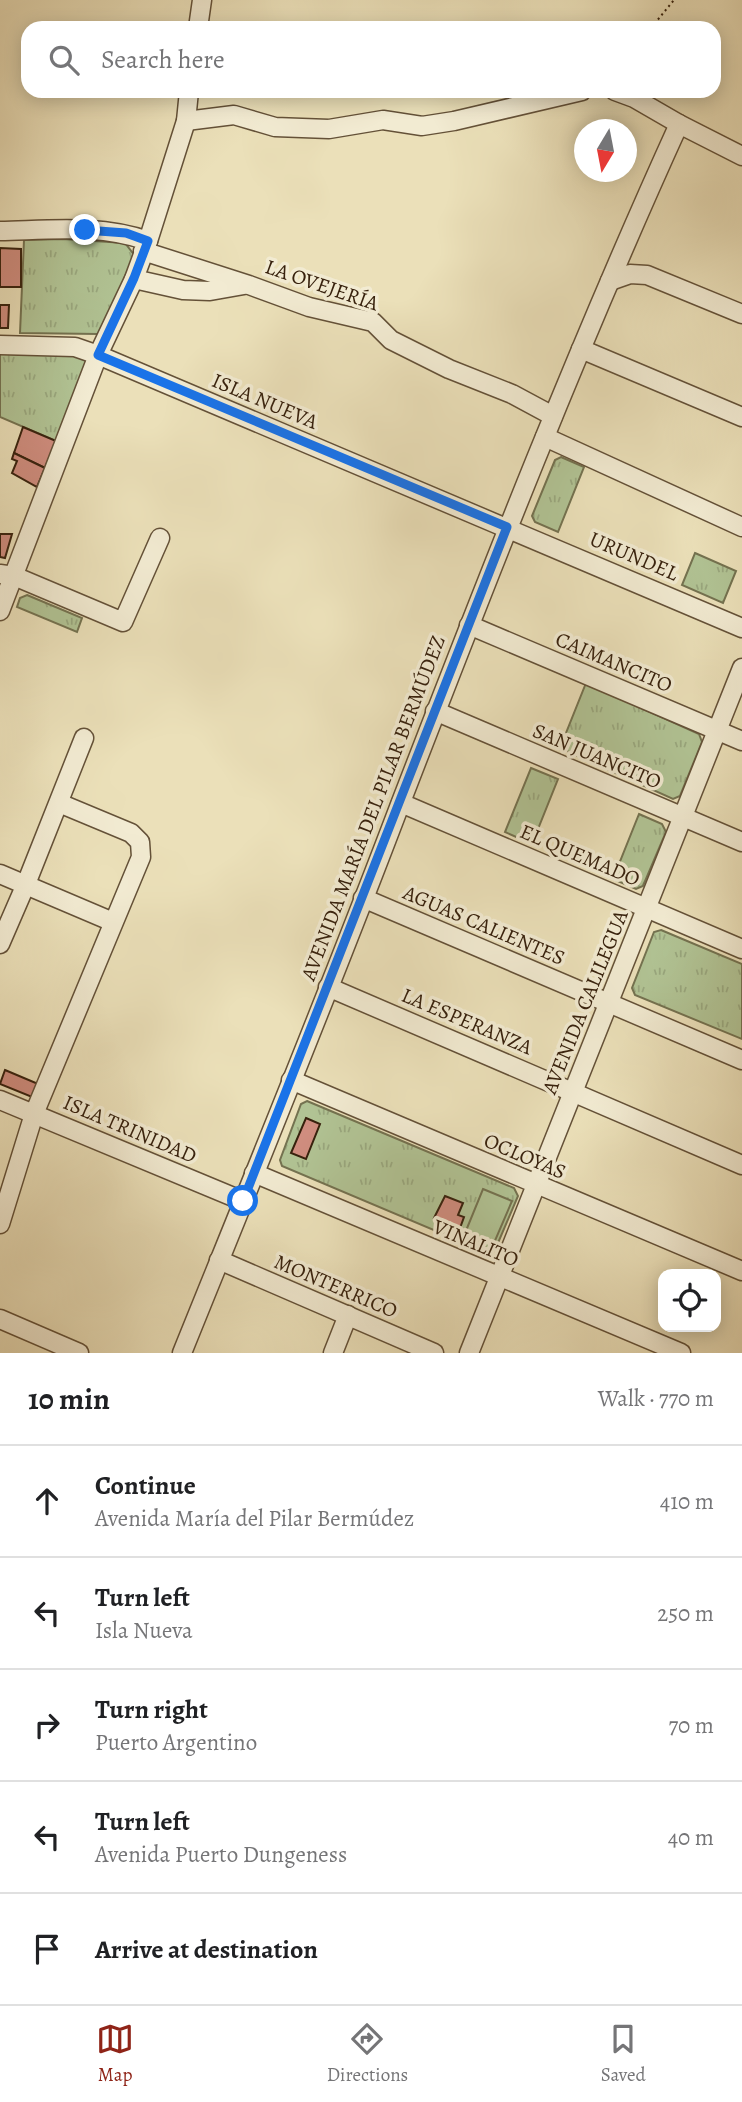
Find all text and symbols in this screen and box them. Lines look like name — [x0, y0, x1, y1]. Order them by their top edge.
search box — [21, 21, 721, 98]
icon: search — [45, 41, 83, 79]
text: Search here — [101, 42, 225, 77]
north arrow — [574, 119, 637, 182]
route end — [69, 214, 100, 245]
street label: LA OVEJERÍA — [262, 253, 383, 318]
street label: ISLA NUEVA — [208, 366, 323, 436]
street label: URUNDEL — [585, 525, 683, 587]
street label: CAIMANCITO — [551, 625, 677, 699]
street label: AVENIDA MARÍA DEL PILAR BERMÚDEZ — [294, 631, 452, 985]
street label: SAN JUANCITO — [528, 716, 666, 796]
street label: EL QUEMADO — [516, 817, 644, 893]
street label: AGUAS CALIENTES — [398, 878, 569, 972]
street label: AVENIDA CALILEGUA — [535, 905, 635, 1099]
street label: LA ESPERANZA — [397, 981, 537, 1061]
street label: ISLA TRINIDAD — [59, 1088, 201, 1170]
street label: OCLOYAS — [480, 1126, 570, 1186]
route start — [227, 1185, 258, 1216]
street label: VINALITO — [428, 1212, 523, 1274]
street label: MONTERRICO — [270, 1247, 402, 1325]
map controls — [658, 1269, 721, 1332]
button: locate — [658, 1269, 721, 1332]
text: 10 min — [28, 1379, 110, 1419]
text: Walk · 770 m — [598, 1383, 714, 1414]
text: Continue — [95, 1468, 196, 1503]
icon: ahead — [28, 1482, 66, 1520]
text: 410 m — [660, 1486, 714, 1517]
text: Avenida María del Pilar Bermúdez — [95, 1503, 414, 1534]
text: Turn left — [95, 1580, 190, 1615]
icon: left — [28, 1594, 66, 1632]
text: 250 m — [657, 1598, 714, 1629]
text: Isla Nueva — [95, 1615, 193, 1646]
text: Turn right — [95, 1692, 208, 1727]
icon: right — [28, 1706, 66, 1744]
text: 70 m — [668, 1710, 714, 1741]
text: Puerto Argentino — [95, 1727, 257, 1758]
text: Turn left — [95, 1804, 190, 1839]
icon: left — [28, 1818, 66, 1856]
text: 40 m — [668, 1822, 714, 1853]
text: Avenida Puerto Dungeness — [95, 1839, 347, 1870]
icon: arrive — [28, 1930, 66, 1968]
text: Arrive at destination — [95, 1932, 318, 1967]
tab: Map — [96, 2020, 134, 2088]
tab: Directions — [327, 2020, 408, 2088]
tab: Saved — [601, 2020, 646, 2088]

